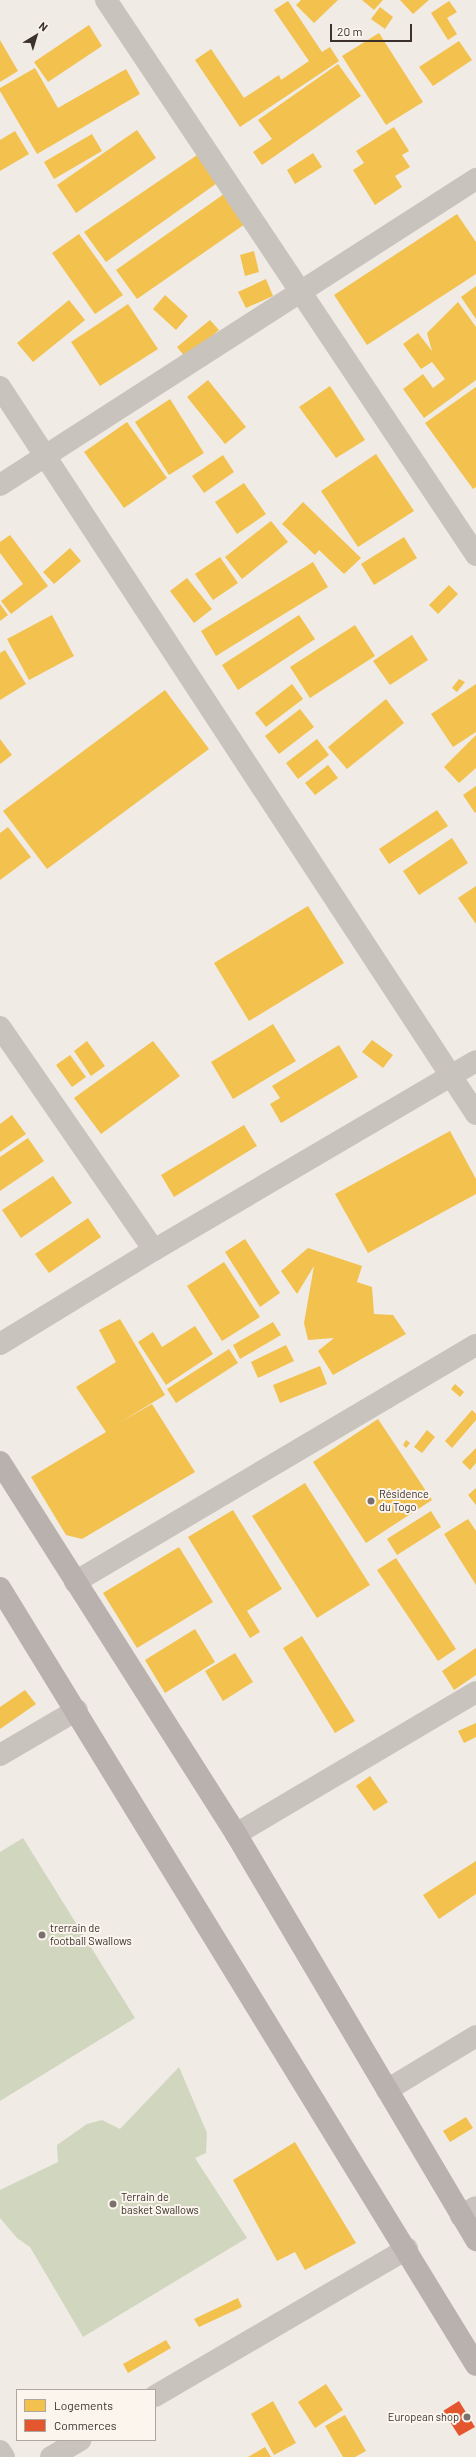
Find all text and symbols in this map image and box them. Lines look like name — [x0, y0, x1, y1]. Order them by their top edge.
north arrow — [16, 16, 56, 56]
scale bar — [332, 16, 414, 42]
text: N — [37, 19, 51, 34]
text: 20 m — [337, 24, 363, 38]
place label: Résidence du Togo — [379, 1488, 429, 1514]
marker: Résidence du Togo — [366, 1496, 376, 1506]
place label: trerrain de football Swallows — [50, 1922, 132, 1948]
marker: trerrain de football Swallows — [37, 1930, 47, 1940]
place label: Terrain de basket Swallows — [121, 2191, 199, 2217]
marker: Terrain de basket Swallows — [108, 2199, 118, 2209]
legend — [16, 2389, 156, 2441]
text: Logements — [54, 2398, 113, 2412]
place label: European shop — [388, 2410, 459, 2424]
marker: European shop — [462, 2412, 472, 2422]
text: Commerces — [54, 2418, 117, 2432]

